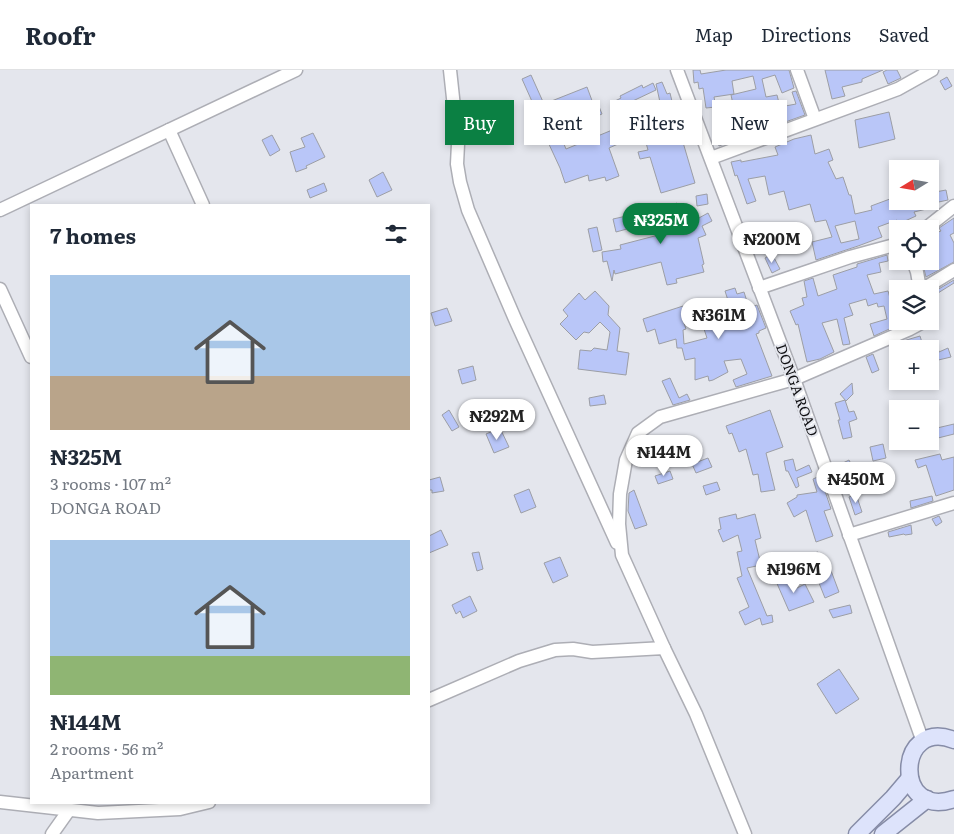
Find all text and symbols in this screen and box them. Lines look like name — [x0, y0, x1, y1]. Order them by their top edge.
text: Roofr — [25, 17, 96, 52]
text: Map — [695, 21, 733, 48]
text: Directions — [761, 21, 851, 48]
text: Saved — [879, 21, 929, 48]
chip: Buy — [445, 100, 514, 145]
chip: Rent — [524, 100, 600, 145]
chip: Filters — [610, 100, 702, 145]
chip: New — [712, 100, 787, 145]
north arrow — [889, 160, 939, 210]
map controls — [889, 160, 939, 450]
pin: ₦325M — [626, 202, 696, 245]
text: ₦325M — [633, 207, 689, 231]
text: 7 homes — [50, 219, 136, 250]
icon: filters — [382, 220, 410, 248]
button: locate — [889, 220, 939, 270]
pin: ₦200M — [737, 222, 807, 264]
text: ₦200M — [743, 226, 801, 250]
button: layers — [889, 280, 939, 330]
pin: ₦361M — [684, 298, 754, 340]
text: ₦361M — [692, 302, 746, 326]
icon: home — [185, 307, 275, 397]
button: + — [889, 340, 939, 390]
street label: DONGA ROAD — [772, 341, 824, 439]
pin: ₦292M — [462, 398, 532, 441]
button: − — [889, 400, 939, 450]
text: ₦292M — [469, 403, 525, 427]
pin: ₦144M — [629, 434, 699, 477]
text: ₦144M — [637, 439, 691, 463]
text: ₦325M — [50, 440, 122, 471]
pin: ₦450M — [821, 462, 891, 504]
text: ₦450M — [827, 466, 885, 490]
text: 3 rooms · 107 m² — [50, 471, 171, 495]
text: DONGA ROAD — [50, 495, 161, 519]
pin: ₦196M — [759, 552, 829, 594]
text: ₦196M — [767, 556, 821, 580]
icon: home — [185, 572, 275, 662]
text: ₦144M — [50, 705, 122, 736]
text: 2 rooms · 56 m² — [50, 736, 163, 760]
text: Apartment — [50, 760, 134, 784]

